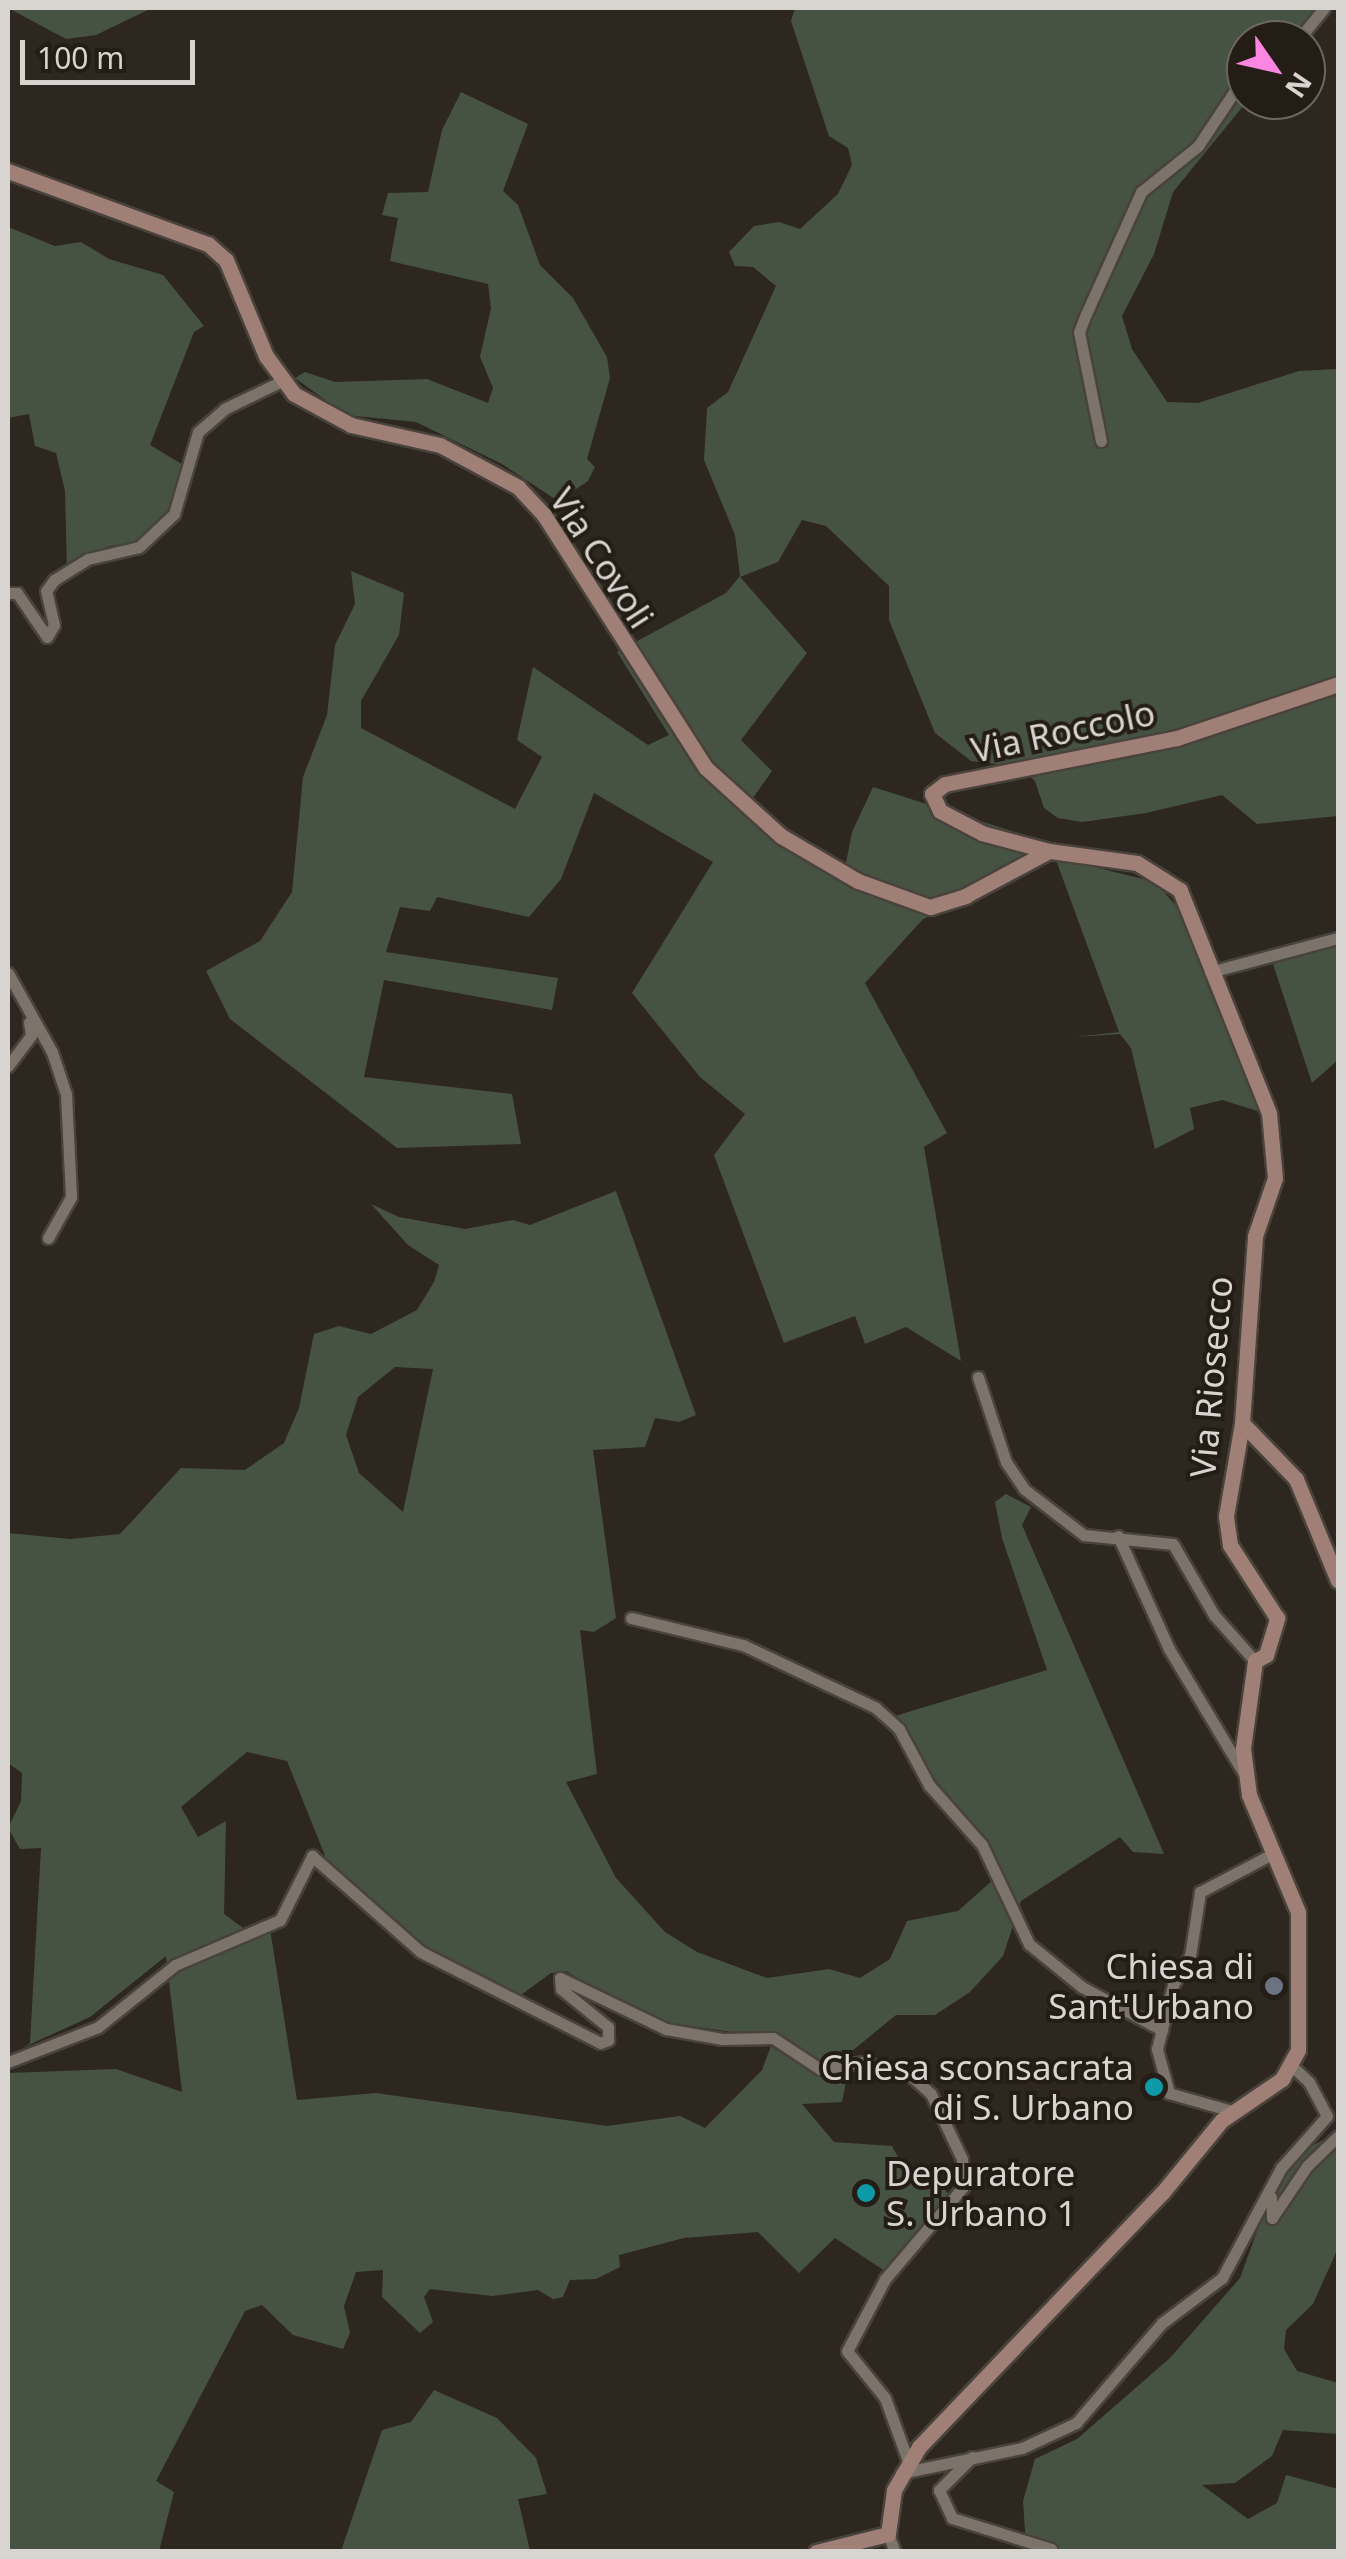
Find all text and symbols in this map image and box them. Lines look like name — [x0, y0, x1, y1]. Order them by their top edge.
scale bar — [25, 20, 200, 82]
north arrow — [1226, 20, 1326, 120]
text: 100 m — [37, 37, 124, 78]
text: N — [1277, 66, 1321, 106]
street label: Via Covoli — [541, 480, 663, 636]
street label: Via Roccolo — [967, 691, 1159, 771]
street label: Via Riosecco — [1181, 1275, 1241, 1479]
place label: Chiesa di Sant'Urbano — [1048, 1945, 1254, 2027]
marker: Chiesa di Sant'Urbano — [1263, 1975, 1285, 1997]
place label: Chiesa sconsacrata di S. Urbano — [821, 2046, 1134, 2128]
marker: Chiesa sconsacrata di S. Urbano — [1143, 2076, 1165, 2098]
place label: Depuratore S. Urbano 1 — [886, 2152, 1077, 2234]
marker: Depuratore S. Urbano 1 — [855, 2182, 877, 2204]

